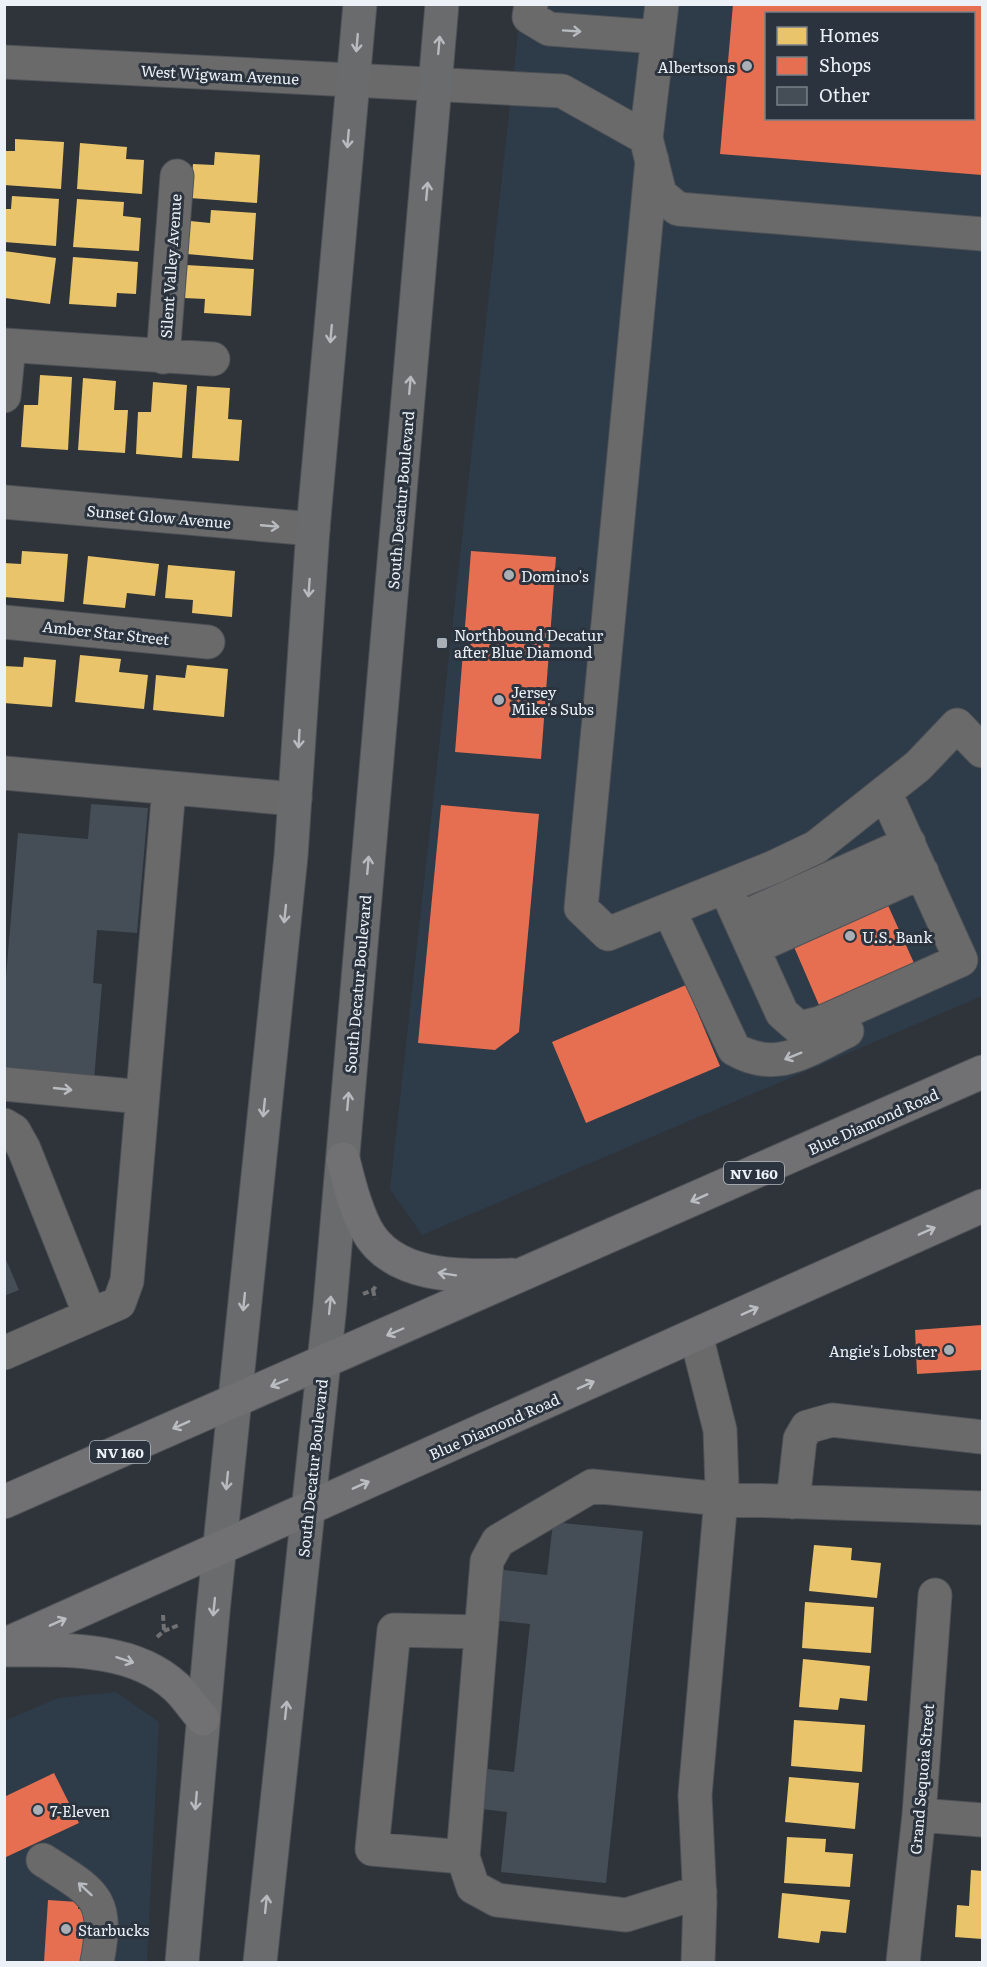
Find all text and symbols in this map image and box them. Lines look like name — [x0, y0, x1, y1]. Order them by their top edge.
legend — [765, 12, 975, 120]
text: Homes — [819, 21, 879, 48]
one-way arrow — [561, 26, 581, 37]
one-way arrow — [351, 32, 362, 52]
one-way arrow — [434, 36, 445, 56]
text: Shops — [819, 51, 871, 78]
place label: Albertsons — [657, 55, 735, 78]
street label: West Wigwam Avenue — [140, 58, 300, 90]
marker: Albertsons — [740, 59, 754, 73]
text: Other — [819, 81, 870, 108]
one-way arrow — [342, 129, 353, 149]
one-way arrow — [421, 181, 432, 201]
street label: Silent Valley Avenue — [153, 193, 187, 339]
one-way arrow — [325, 323, 336, 343]
one-way arrow — [405, 376, 416, 396]
street label: South Decatur Boulevard — [381, 410, 419, 590]
street label: Sunset Glow Avenue — [86, 498, 232, 534]
one-way arrow — [260, 521, 279, 532]
place label: Domino's — [521, 564, 589, 587]
marker: Domino's — [502, 568, 516, 582]
one-way arrow — [303, 577, 314, 597]
street label: Amber Star Street — [41, 614, 171, 650]
place label: Northbound Decatur after Blue Diamond — [454, 623, 603, 663]
marker: Northbound Decatur after Blue Diamond — [435, 636, 449, 650]
place label: Jersey Mike's Subs — [511, 680, 594, 720]
marker: Jersey Mike's Subs — [492, 693, 506, 707]
one-way arrow — [293, 729, 304, 749]
one-way arrow — [362, 855, 373, 875]
street label: South Decatur Boulevard — [338, 894, 376, 1074]
one-way arrow — [279, 903, 290, 923]
place label: U.S. Bank — [862, 925, 933, 948]
marker: U.S. Bank — [843, 929, 857, 943]
one-way arrow — [784, 1051, 803, 1062]
street label: Blue Diamond Road — [804, 1082, 942, 1160]
one-way arrow — [52, 1084, 72, 1095]
one-way arrow — [342, 1091, 353, 1111]
one-way arrow — [259, 1097, 270, 1117]
road number: NV 160 — [724, 1162, 784, 1184]
one-way arrow — [690, 1193, 708, 1204]
one-way arrow — [918, 1225, 936, 1236]
one-way arrow — [438, 1268, 457, 1279]
one-way arrow — [238, 1291, 249, 1311]
one-way arrow — [325, 1296, 336, 1316]
one-way arrow — [740, 1305, 758, 1316]
one-way arrow — [387, 1327, 405, 1338]
place label: Angie's Lobster — [829, 1339, 937, 1362]
marker: Angie's Lobster — [942, 1343, 956, 1357]
one-way arrow — [271, 1377, 289, 1389]
street label: South Decatur Boulevard — [291, 1378, 333, 1558]
one-way arrow — [576, 1378, 594, 1390]
street label: Blue Diamond Road — [425, 1387, 563, 1465]
one-way arrow — [173, 1420, 191, 1431]
road number: NV 160 — [90, 1441, 150, 1463]
one-way arrow — [221, 1470, 232, 1490]
one-way arrow — [352, 1479, 370, 1491]
one-way arrow — [208, 1596, 219, 1616]
one-way arrow — [48, 1615, 66, 1627]
one-way arrow — [115, 1655, 134, 1666]
one-way arrow — [281, 1701, 292, 1721]
street label: Grand Sequoia Street — [903, 1703, 939, 1855]
one-way arrow — [190, 1790, 201, 1810]
place label: 7-Eleven — [50, 1799, 110, 1822]
marker: 7-Eleven — [31, 1803, 45, 1817]
one-way arrow — [78, 1882, 93, 1896]
one-way arrow — [261, 1895, 272, 1915]
place label: Starbucks — [78, 1918, 150, 1941]
marker: Starbucks — [59, 1922, 73, 1936]

